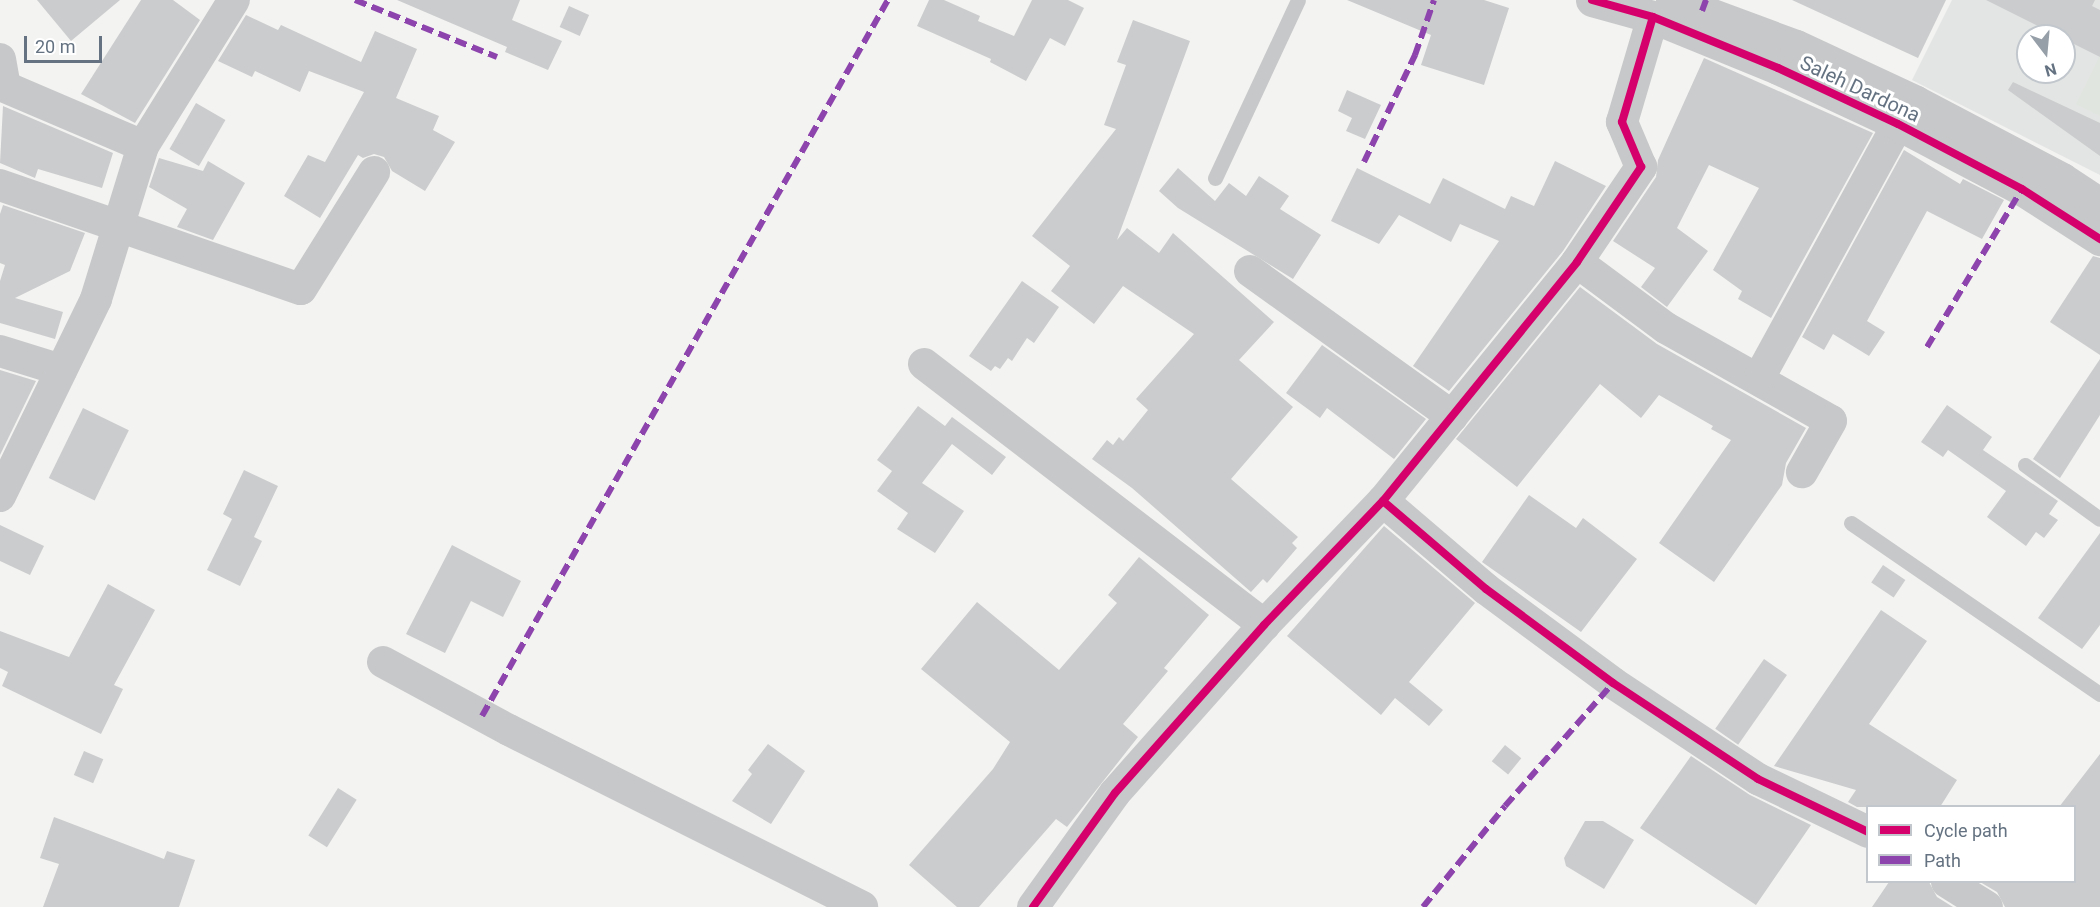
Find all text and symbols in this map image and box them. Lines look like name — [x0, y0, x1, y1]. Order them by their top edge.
scale bar — [27, 24, 105, 62]
north arrow — [2016, 24, 2076, 84]
text: 20 m — [35, 36, 75, 57]
street label: Saleh Dardona — [1796, 51, 1924, 127]
text: N — [2043, 59, 2059, 81]
legend — [1866, 805, 2076, 883]
text: Cycle path — [1924, 820, 2008, 841]
text: Path — [1924, 850, 1961, 871]

